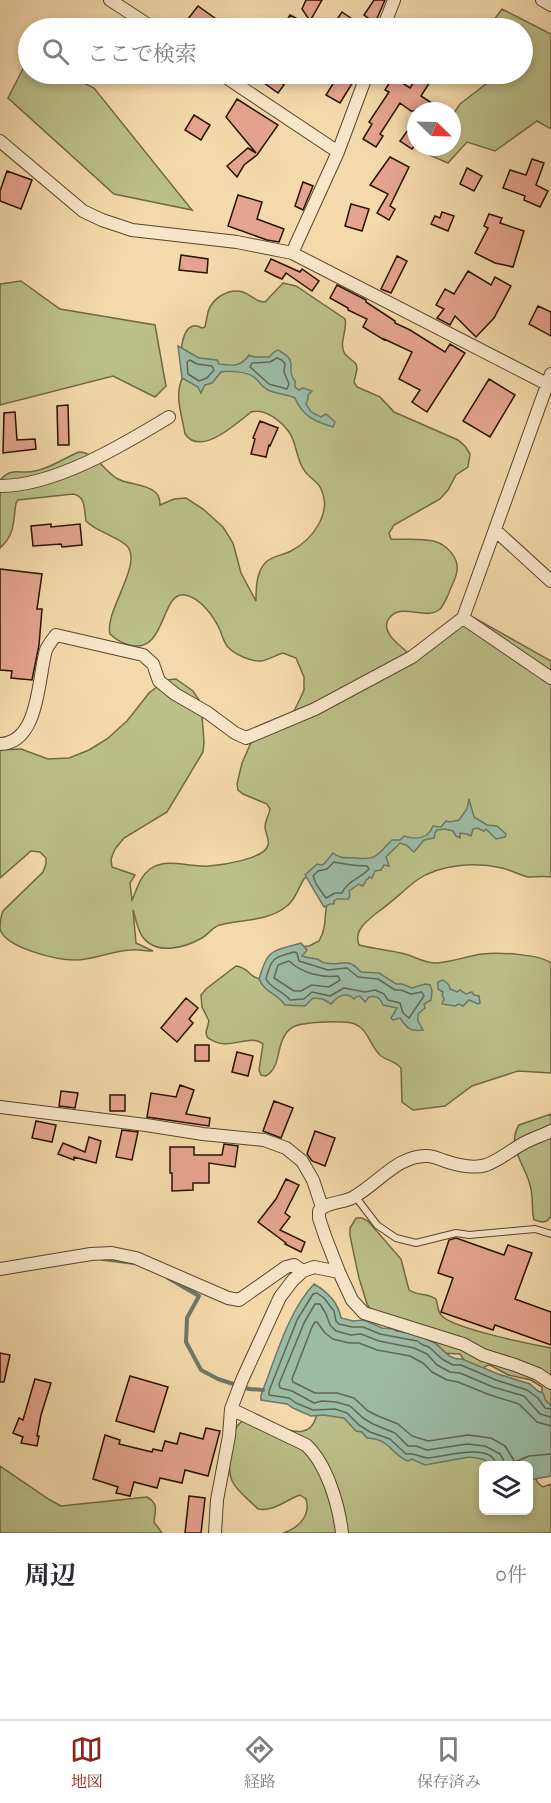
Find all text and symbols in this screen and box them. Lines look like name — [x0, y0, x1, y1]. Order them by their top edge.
search box — [18, 18, 533, 84]
icon: search — [39, 35, 72, 68]
text: ここで検索 — [87, 40, 197, 67]
north arrow — [407, 102, 461, 156]
map controls — [479, 1461, 533, 1515]
button: layers — [479, 1461, 533, 1515]
text: 周辺 — [24, 1559, 76, 1591]
text: 0件 — [495, 1562, 527, 1586]
tab: 地図 — [70, 1733, 103, 1792]
tab: 経路 — [243, 1733, 276, 1792]
tab: 保存済み — [417, 1733, 481, 1792]

